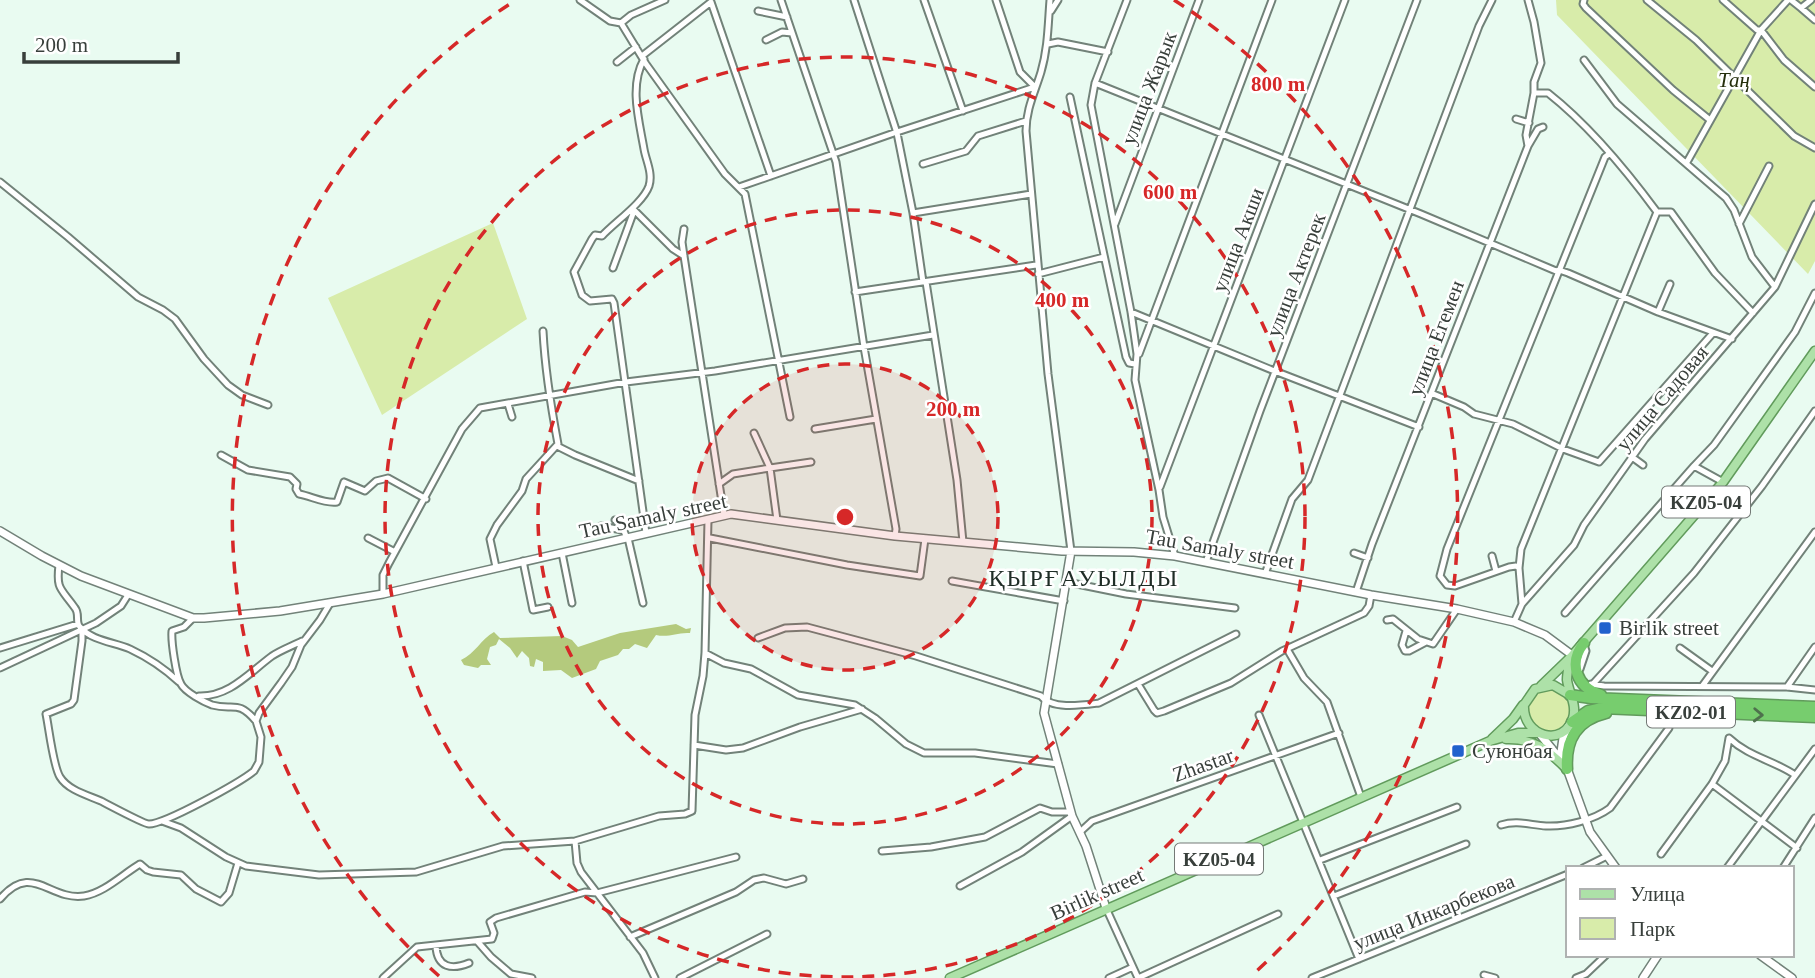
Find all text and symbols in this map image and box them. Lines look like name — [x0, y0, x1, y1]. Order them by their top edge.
scale bar — [24, 21, 178, 65]
street label: улица Жарык — [1116, 27, 1182, 148]
text: 200 m — [35, 33, 88, 57]
park label: Таң — [1718, 68, 1750, 92]
text: 800 m — [1251, 72, 1306, 96]
text: 600 m — [1143, 180, 1198, 204]
street label: улица Акши — [1207, 184, 1269, 296]
street label: улица Актерек — [1261, 209, 1331, 340]
street label: улица Егемен — [1403, 277, 1469, 399]
text: 400 m — [1035, 288, 1090, 312]
street label: улица Садовая — [1611, 340, 1713, 456]
text: 200 m — [926, 397, 981, 421]
road number: KZ05-04 — [1662, 486, 1750, 517]
street label: Tau Samaly street — [577, 489, 729, 543]
centre of rings — [833, 505, 857, 529]
street label: Tau Samaly street — [1144, 524, 1296, 574]
district label: ҚЫРҒАУЫЛДЫ — [989, 565, 1179, 591]
place label: Birlik street — [1619, 616, 1719, 640]
marker: Birlik street — [1597, 620, 1613, 636]
road number: KZ02-01 — [1647, 696, 1735, 727]
one-way arrow — [1753, 707, 1764, 722]
place label: Суюнбая — [1472, 739, 1553, 763]
street label: Zhastar — [1169, 743, 1237, 787]
marker: Суюнбая — [1450, 743, 1466, 759]
road number: KZ05-04 — [1175, 844, 1263, 874]
street label: Birlik street — [1047, 863, 1148, 925]
legend — [1566, 866, 1794, 957]
street label: улица Инкарбекова — [1350, 868, 1519, 955]
text: Улица — [1630, 882, 1685, 906]
text: Парк — [1630, 917, 1676, 941]

